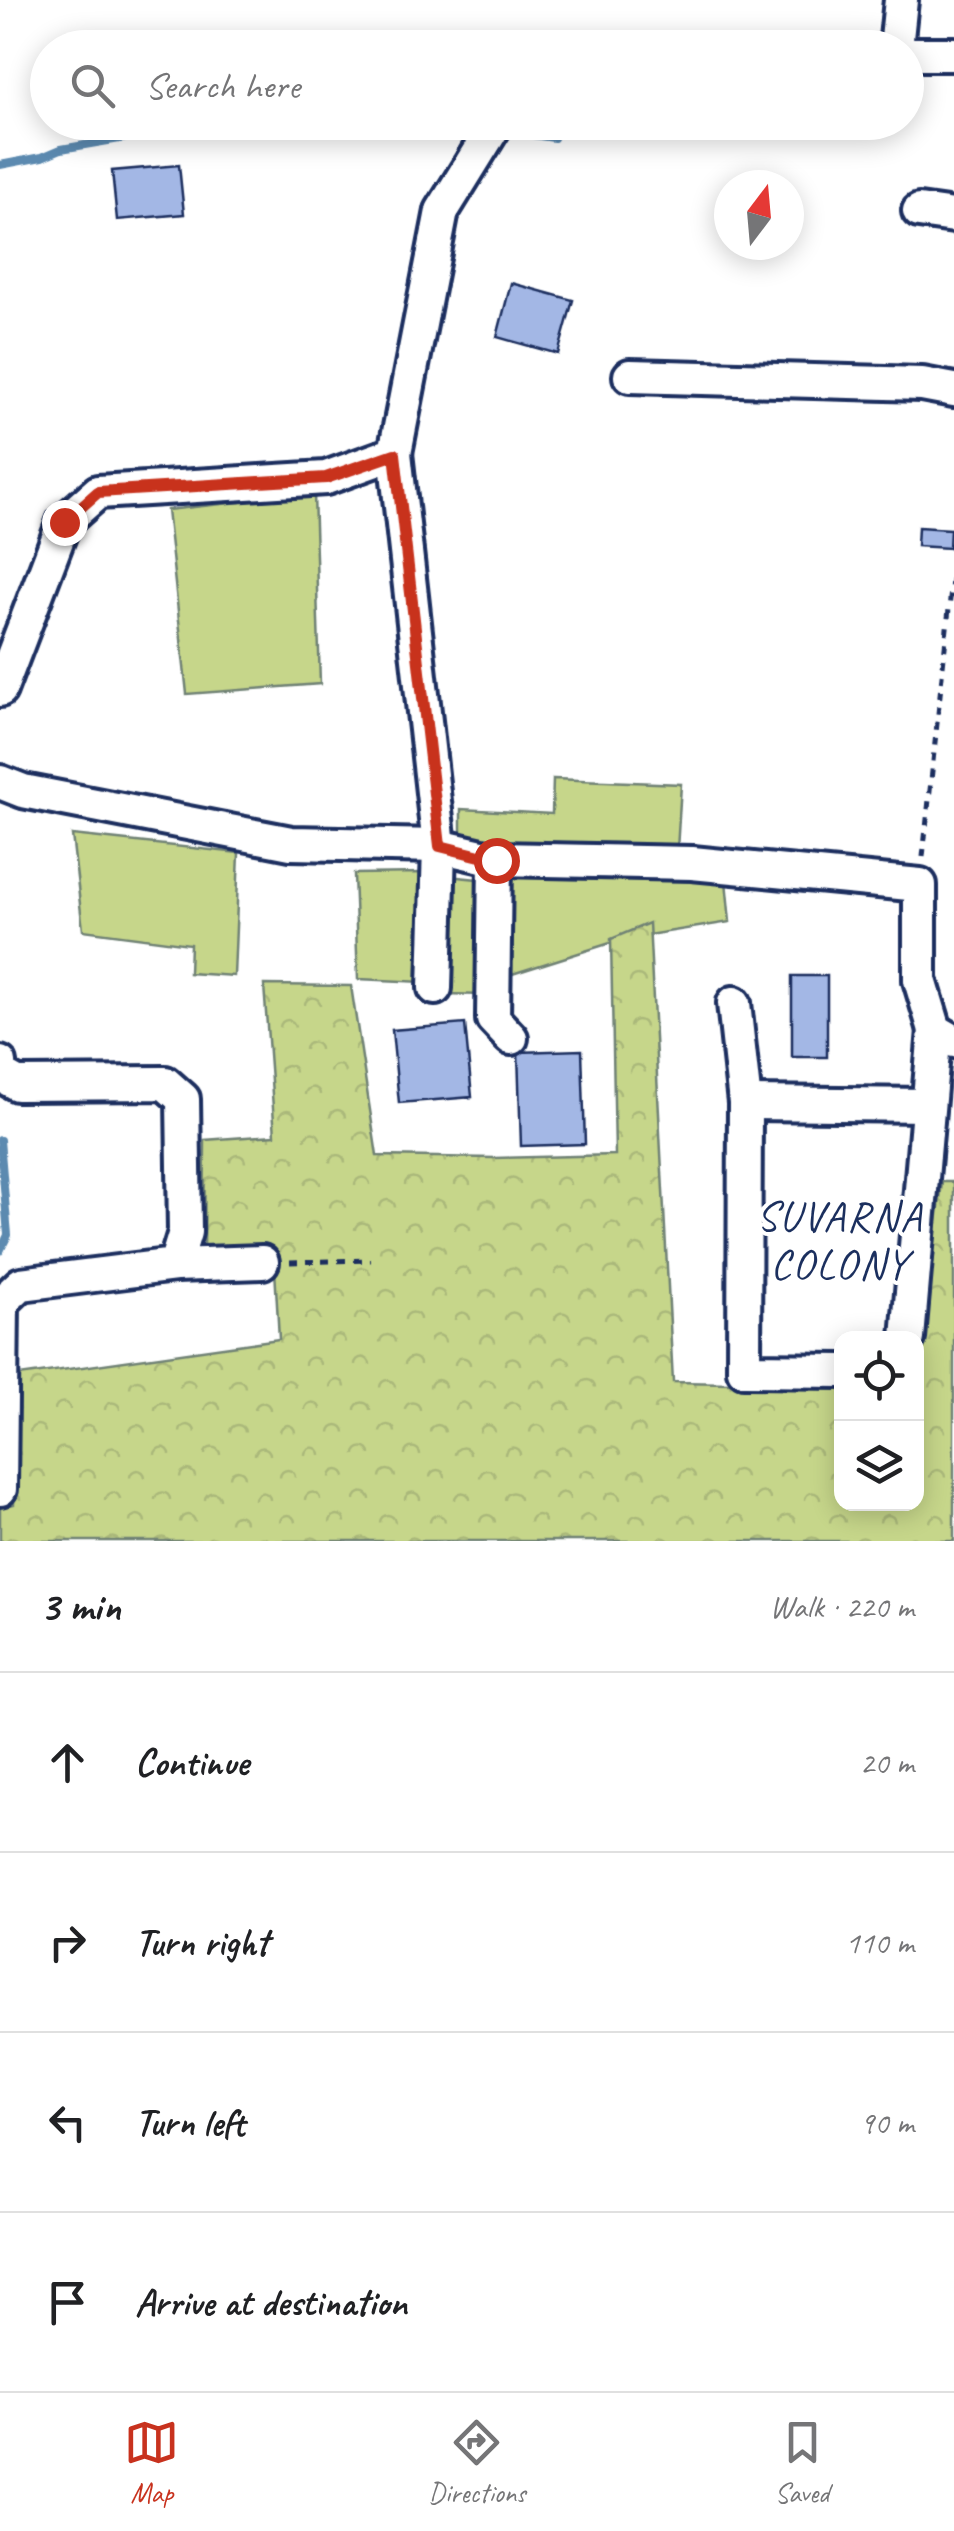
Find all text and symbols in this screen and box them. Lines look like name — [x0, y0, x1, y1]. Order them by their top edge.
search box — [30, 30, 924, 140]
icon: search — [65, 58, 120, 113]
text: Search here — [145, 62, 300, 109]
north arrow — [714, 170, 804, 260]
route end — [42, 500, 88, 546]
route start — [474, 838, 520, 884]
district label: SUVARNA COLONY — [756, 1190, 924, 1291]
map controls — [834, 1331, 924, 1511]
button: locate — [834, 1331, 924, 1421]
button: layers — [834, 1421, 924, 1511]
text: 3 min — [40, 1580, 120, 1633]
text: Walk · 220 m — [770, 1586, 914, 1627]
icon: ahead — [40, 1735, 95, 1790]
text: Continue — [135, 1739, 249, 1786]
text: 20 m — [860, 1742, 914, 1783]
icon: right — [40, 1915, 95, 1970]
text: Turn right — [135, 1919, 269, 1966]
text: 110 m — [845, 1922, 914, 1963]
icon: left — [40, 2095, 95, 2150]
text: Turn left — [135, 2099, 245, 2146]
text: 90 m — [860, 2102, 914, 2143]
icon: arrive — [40, 2275, 95, 2330]
text: Arrive at destination — [135, 2279, 407, 2326]
tab: Map — [124, 2415, 179, 2510]
tab: Directions — [428, 2415, 526, 2510]
tab: Saved — [775, 2415, 830, 2510]

